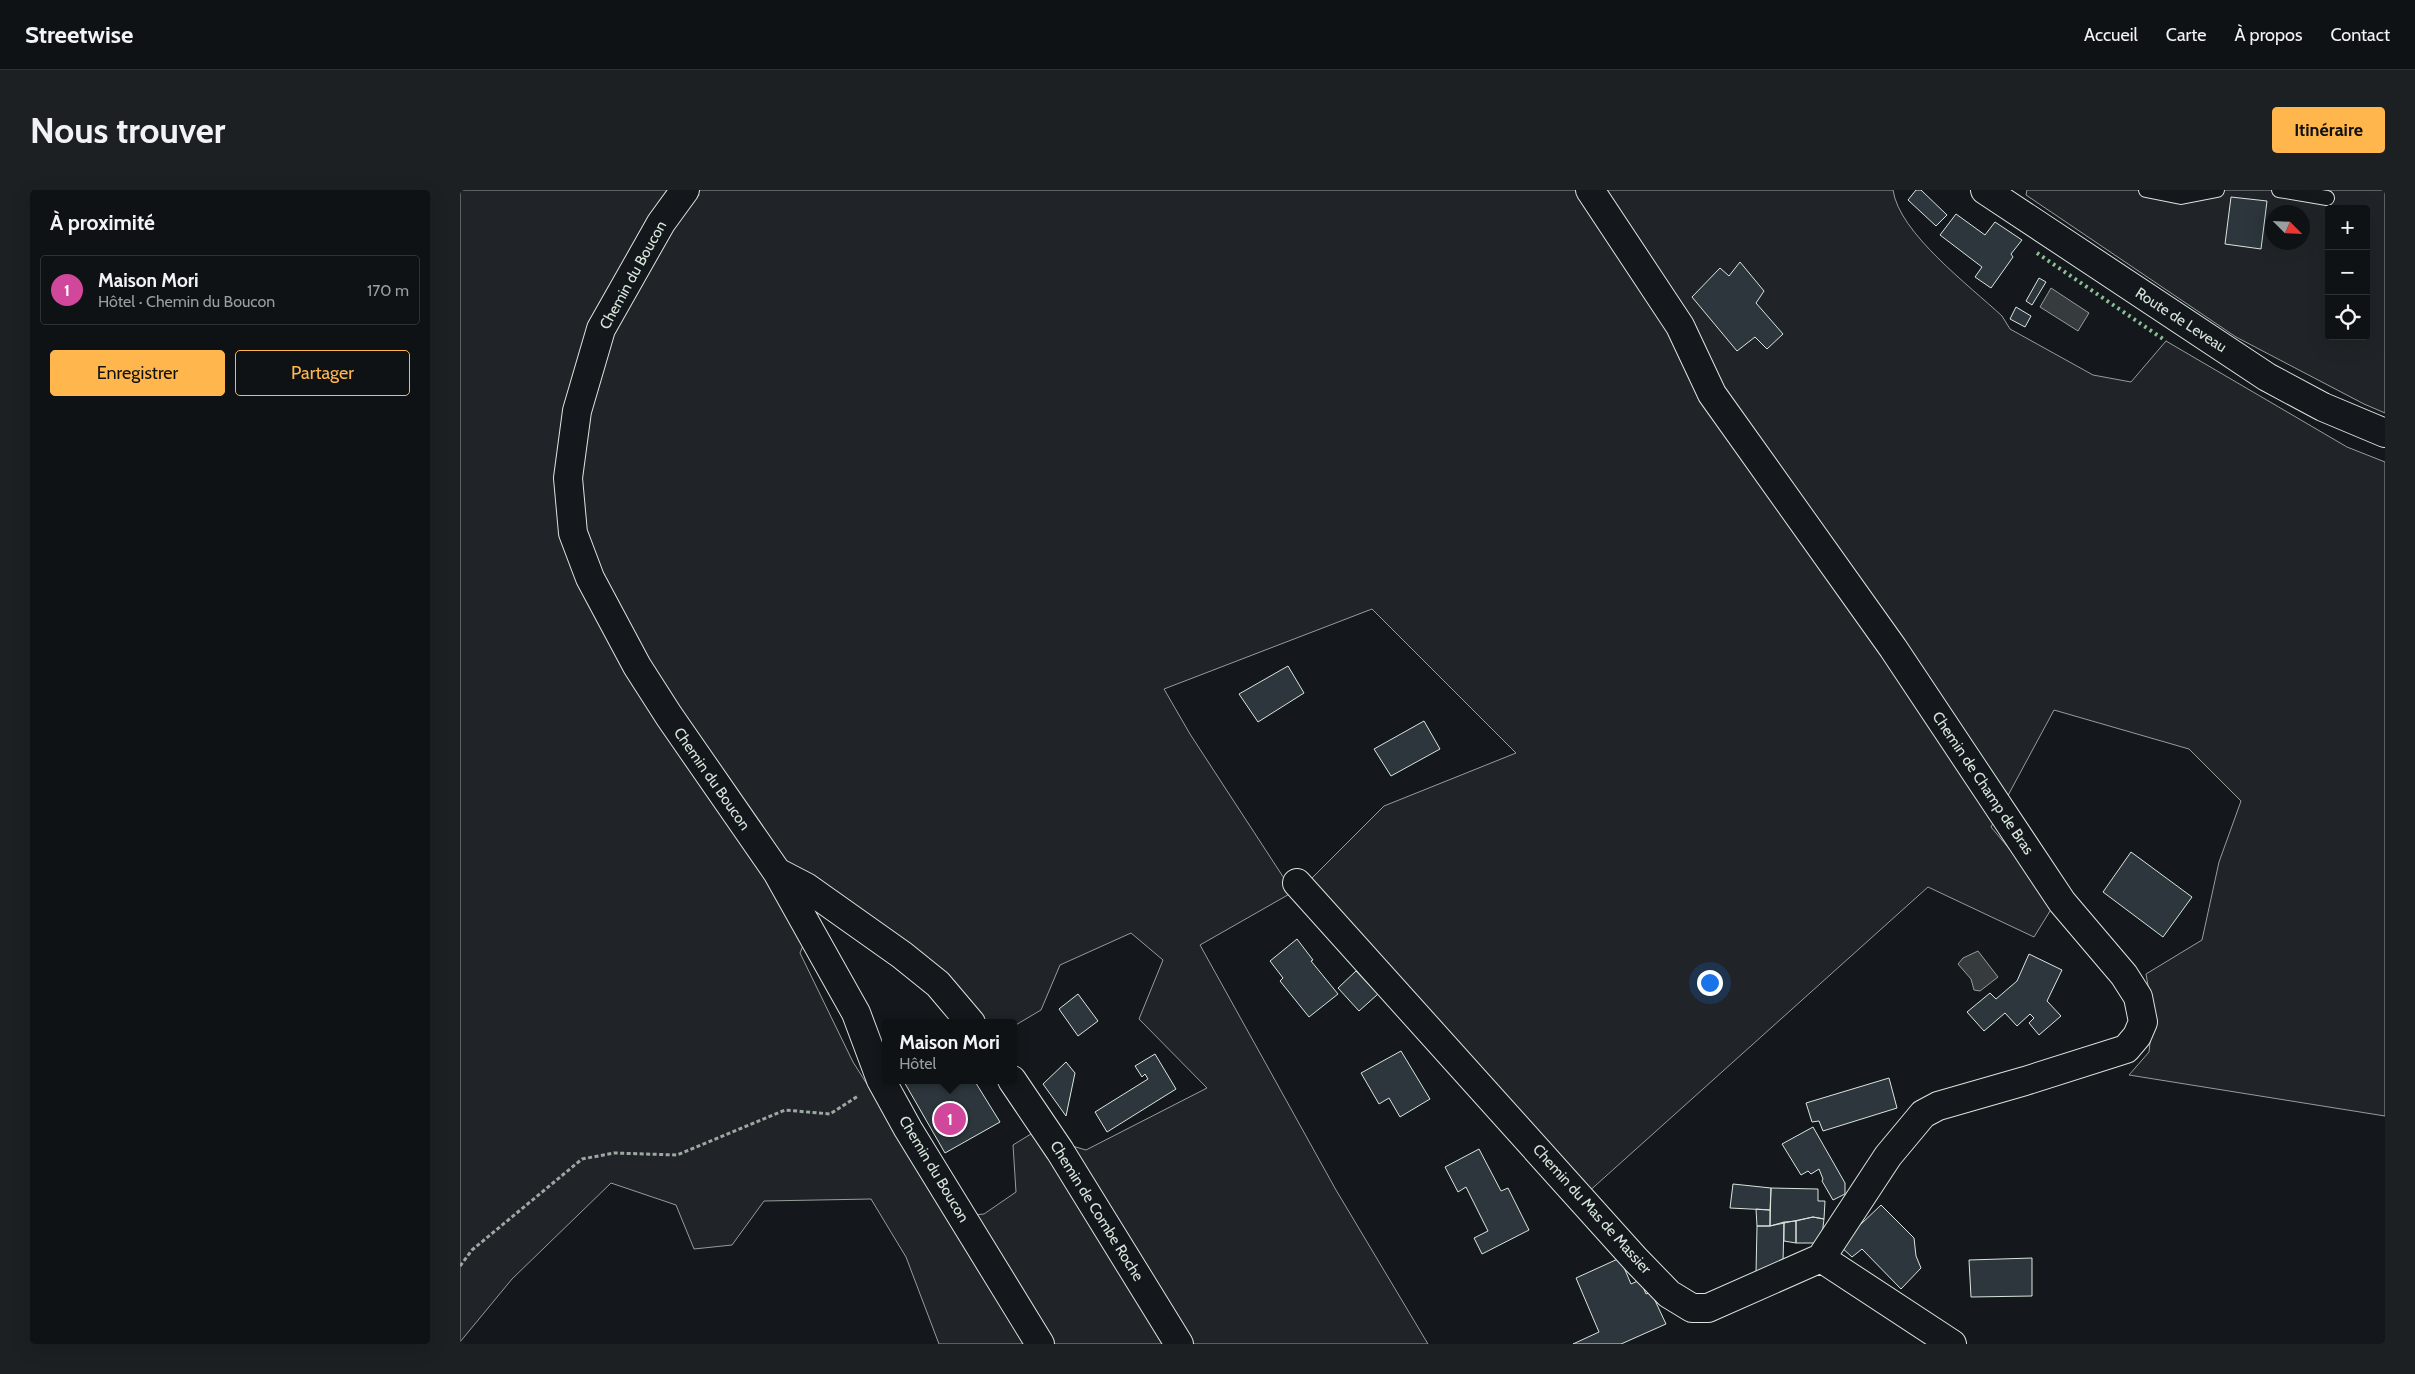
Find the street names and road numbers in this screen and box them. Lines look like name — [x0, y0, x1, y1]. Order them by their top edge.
street label: Chemin du Boucon — [596, 218, 670, 332]
street label: Route de Leveau — [2132, 284, 2230, 356]
street label: Chemin de Champ de Bras — [1928, 708, 2038, 858]
street label: Chemin du Boucon — [670, 724, 754, 834]
street label: Chemin du Boucon — [895, 1112, 973, 1226]
street label: Chemin de Combe Roche — [1046, 1138, 1148, 1285]
street label: Chemin du Mas de Massier — [1529, 1140, 1655, 1278]

